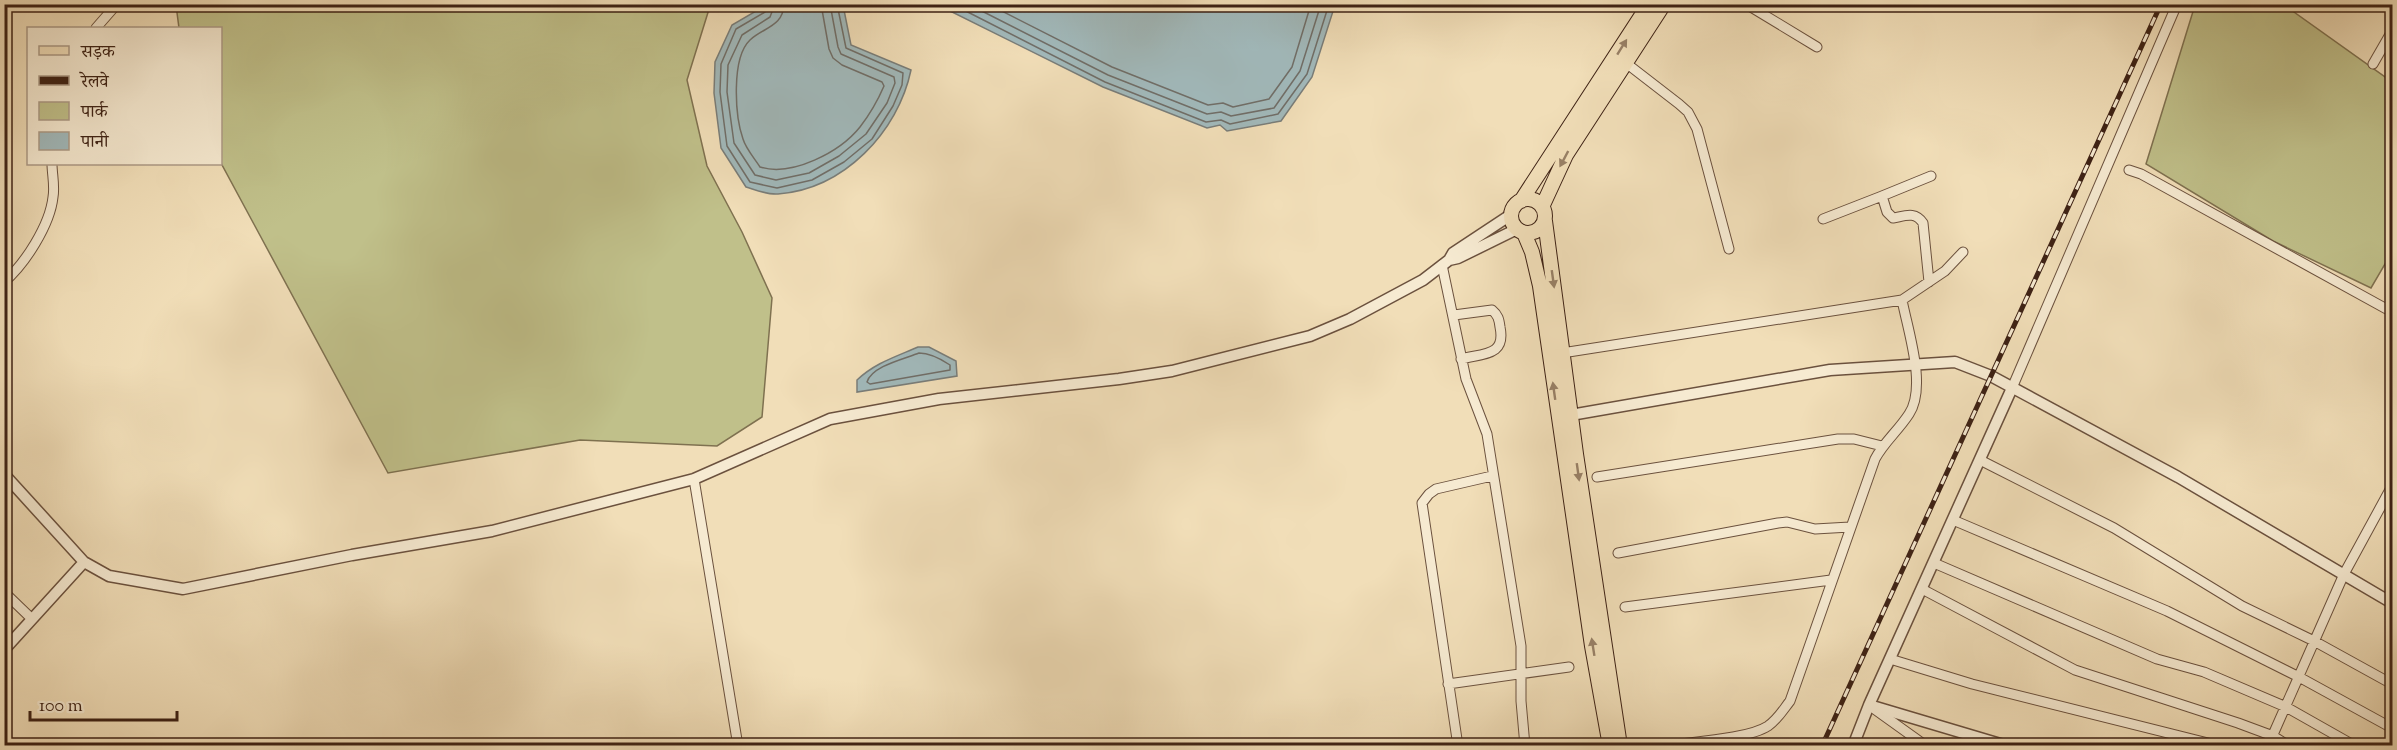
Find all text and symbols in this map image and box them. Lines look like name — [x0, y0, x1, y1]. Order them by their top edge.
legend — [27, 27, 222, 165]
one-way arrow — [1617, 39, 1628, 55]
text: सड़क — [80, 40, 116, 66]
text: रेलवे — [79, 70, 110, 96]
text: पार्क — [80, 100, 109, 126]
text: पानी — [80, 130, 110, 156]
one-way arrow — [1559, 151, 1569, 168]
one-way arrow — [1549, 270, 1558, 289]
one-way arrow — [1550, 382, 1559, 401]
one-way arrow — [1574, 463, 1583, 482]
one-way arrow — [1588, 637, 1597, 656]
scale bar — [30, 684, 177, 722]
text: 100 m — [39, 694, 83, 720]

